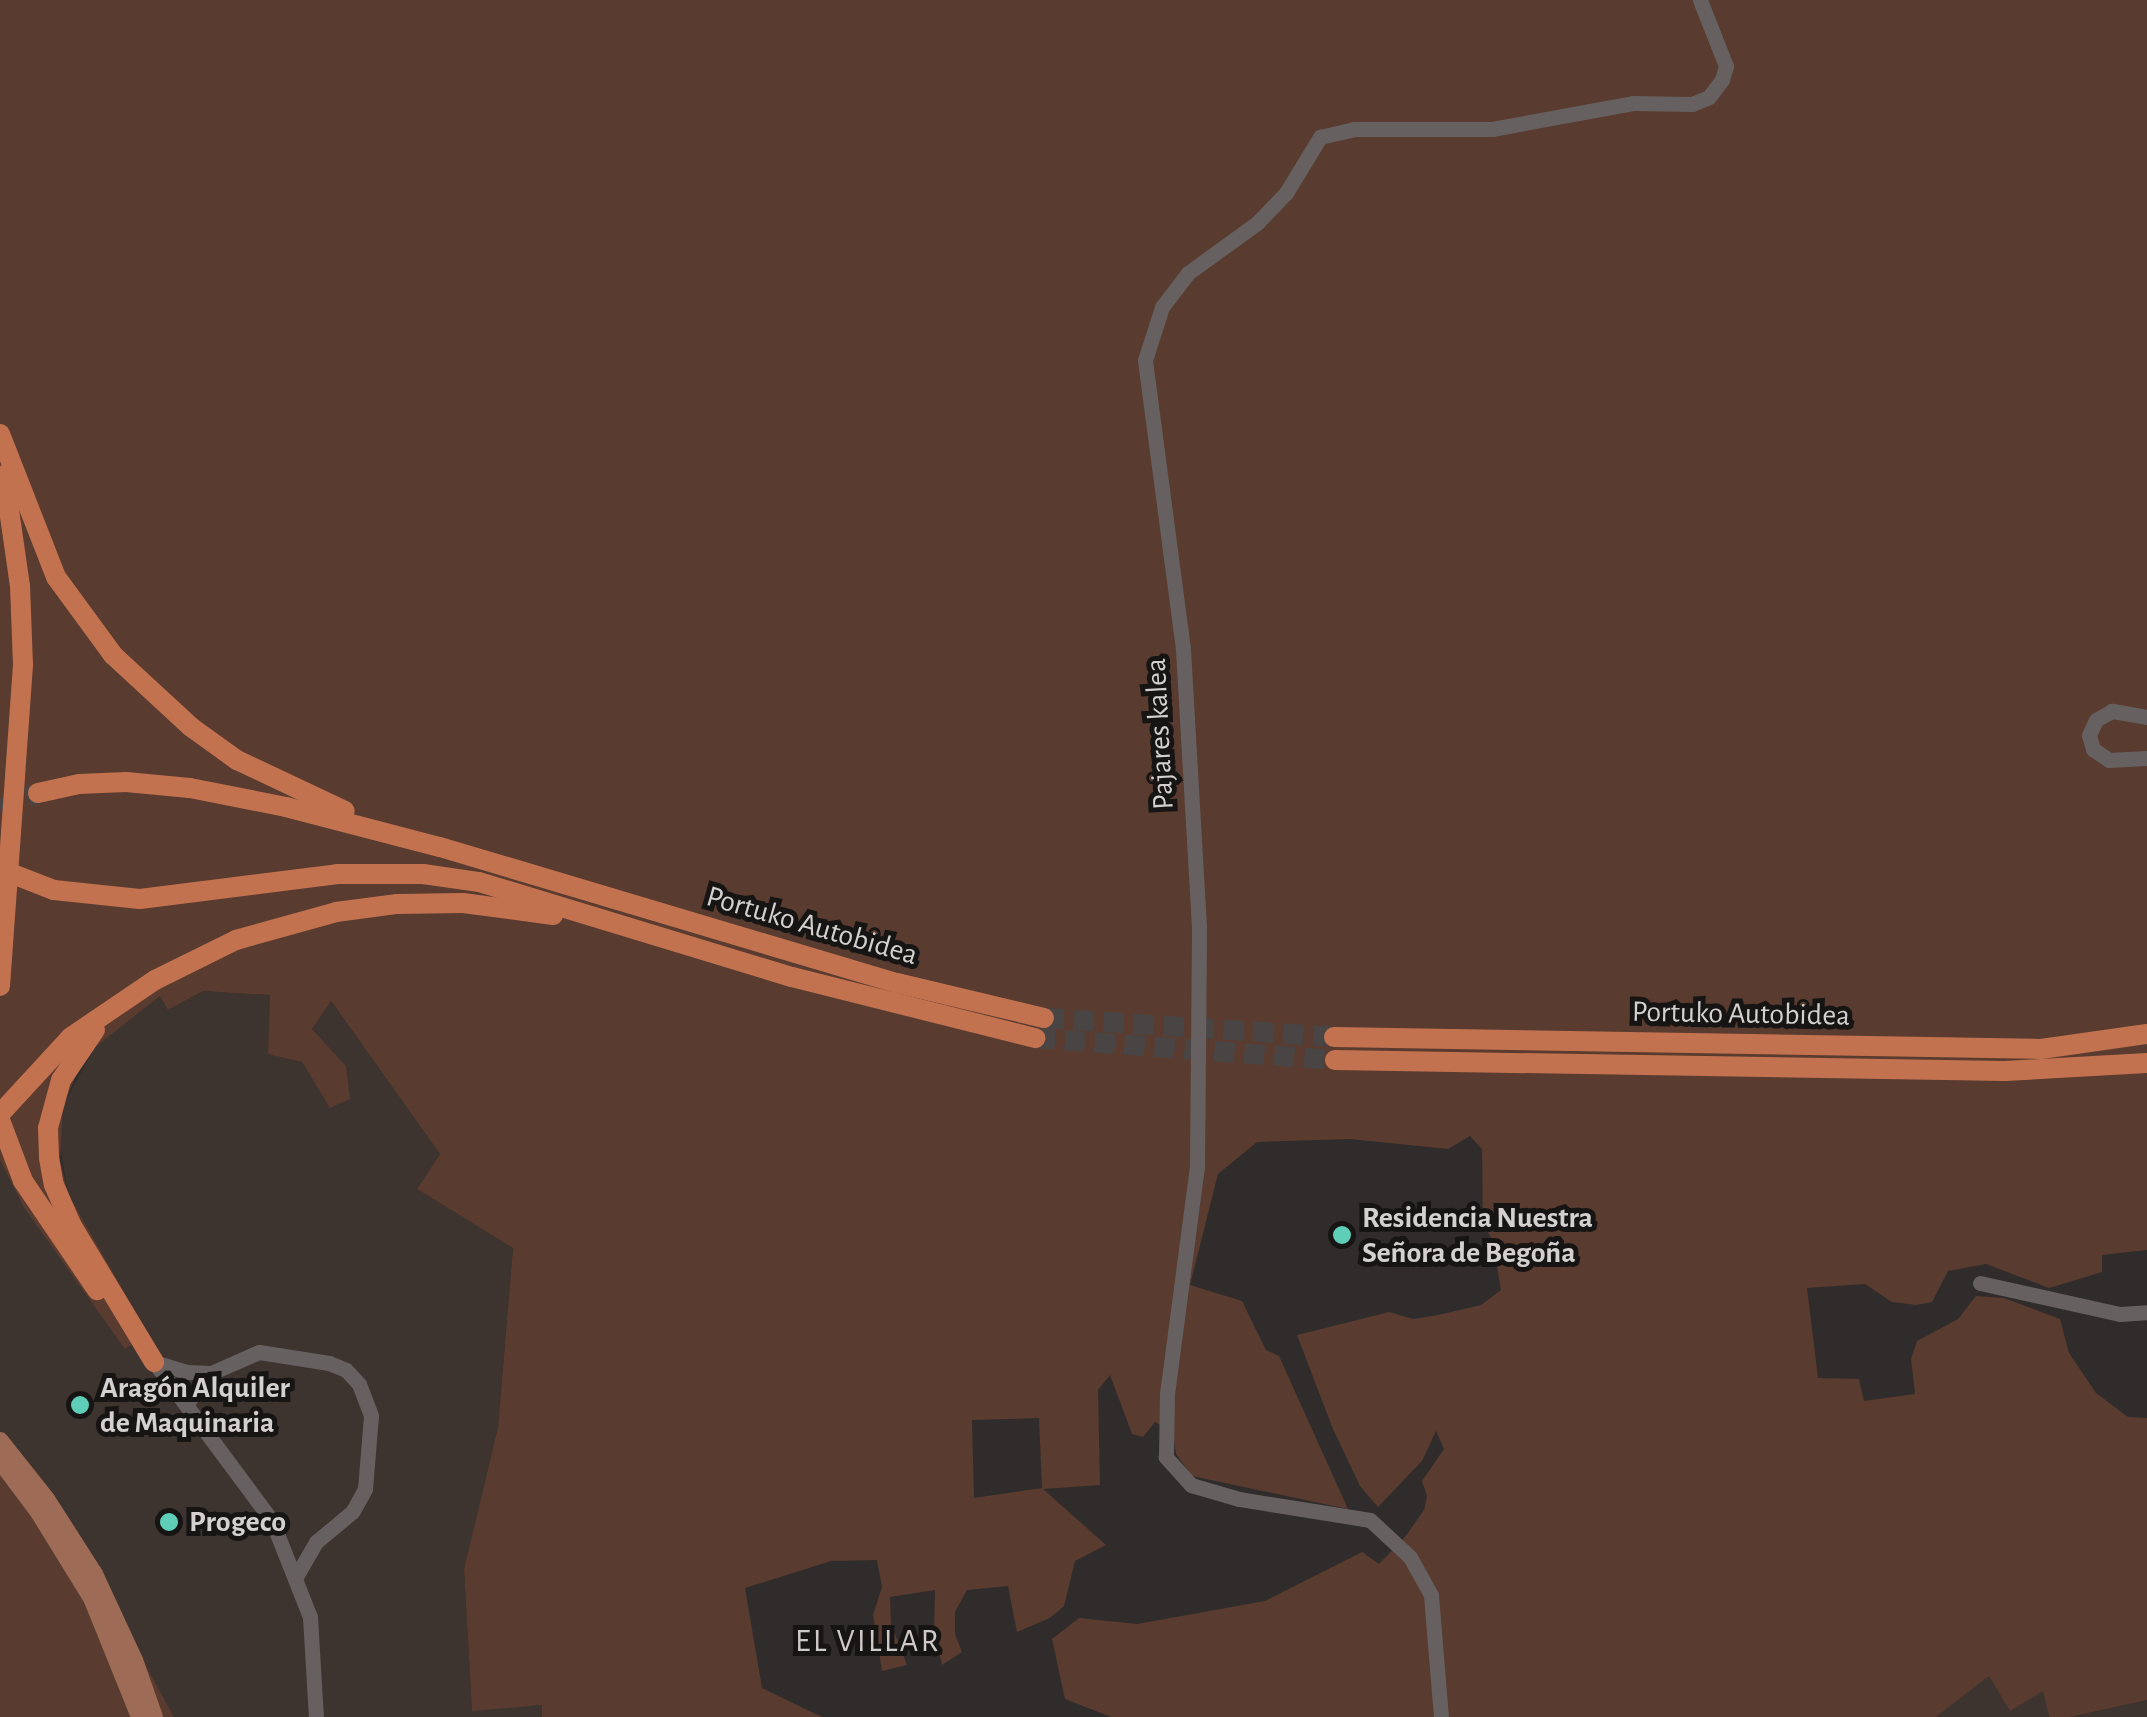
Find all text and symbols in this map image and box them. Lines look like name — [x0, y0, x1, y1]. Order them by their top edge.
street label: Pajares kalea — [1138, 657, 1182, 811]
street label: Portuko Autobidea — [702, 879, 922, 973]
street label: Portuko Autobidea — [1632, 994, 1850, 1034]
place label: Residencia Nuestra Señora de Begoña — [1362, 1200, 1593, 1270]
marker: Residencia Nuestra Señora de Begoña — [1331, 1224, 1353, 1246]
place label: Aragón Alquiler de Maquinaria — [100, 1370, 290, 1440]
marker: Aragón Alquiler de Maquinaria — [69, 1394, 91, 1416]
place label: Progeco — [189, 1504, 286, 1540]
marker: Progeco — [158, 1511, 180, 1533]
district label: EL VILLAR — [795, 1622, 941, 1660]

